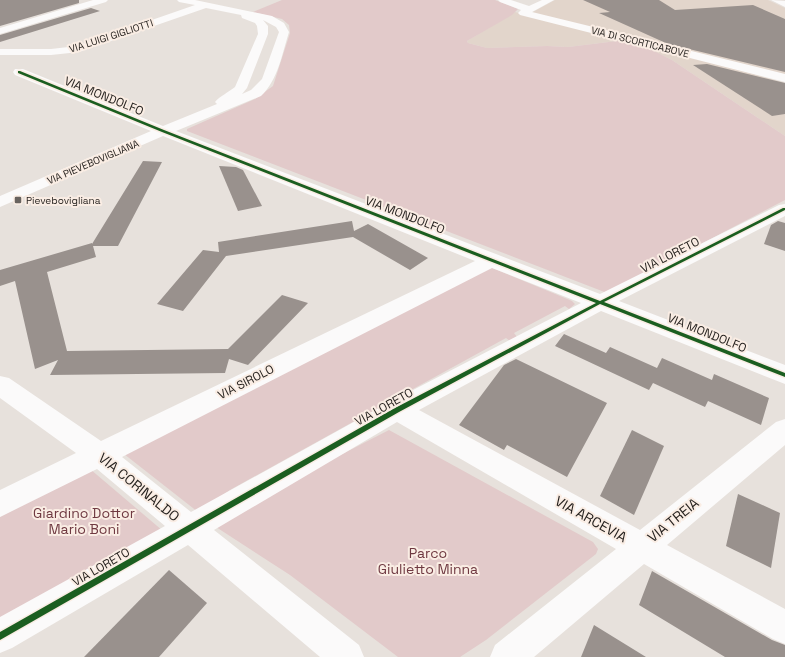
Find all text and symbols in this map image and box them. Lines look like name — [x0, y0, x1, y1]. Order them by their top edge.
street label: VIA LUIGI GIGLIOTTI — [67, 16, 155, 56]
street label: VIA DI SCORTICABOVE — [590, 24, 691, 61]
street label: VIA MONDOLFO — [62, 73, 146, 119]
street label: VIA PIEVEBOVIGLIANA — [45, 136, 142, 187]
street label: VIA MONDOLFO — [363, 192, 447, 238]
place label: Pievebovigliana — [26, 194, 101, 207]
marker: Pievebovigliana — [13, 195, 23, 205]
street label: VIA LORETO — [638, 233, 702, 277]
street label: VIA MONDOLFO — [665, 310, 749, 356]
street label: VIA SIROLO — [215, 361, 277, 403]
street label: VIA LORETO — [352, 384, 416, 430]
street label: VIA CORINALDO — [95, 449, 183, 525]
street label: VIA ARCEVIA — [552, 492, 630, 546]
street label: VIA TREIA — [644, 494, 703, 546]
park label: Giardino Dottor Mario Boni — [33, 504, 135, 538]
street label: VIA LORETO — [69, 544, 133, 590]
park label: Parco Giulietto Minna — [378, 544, 478, 578]

